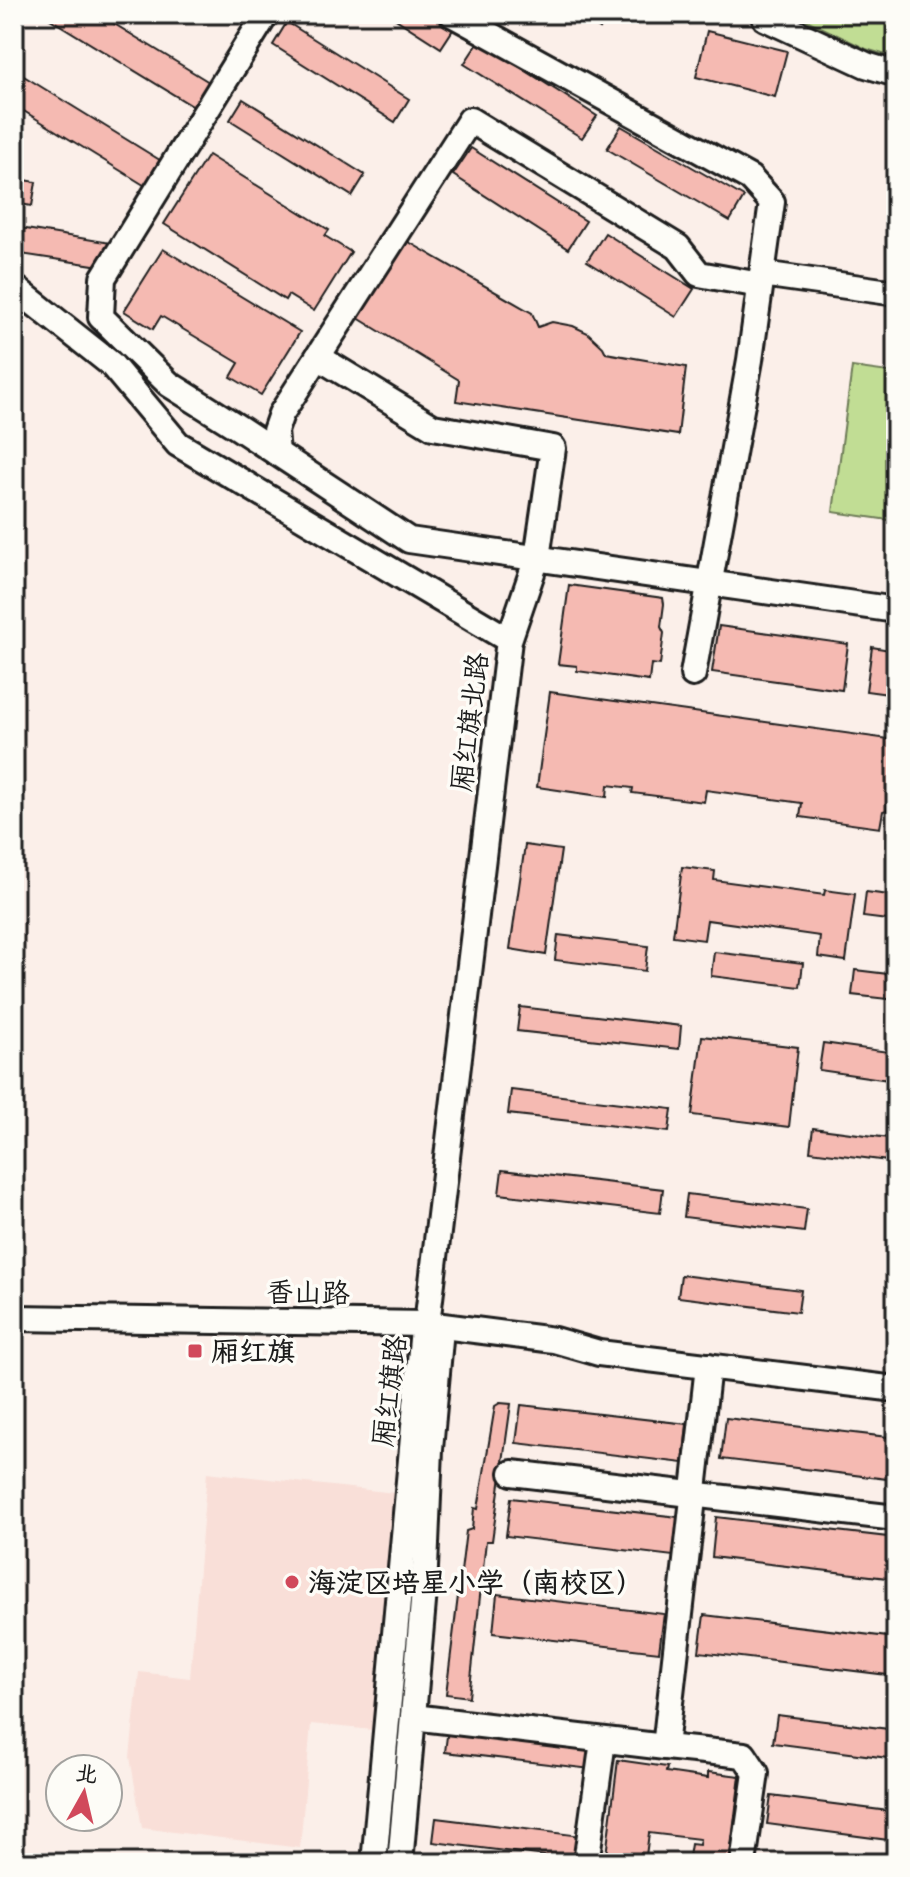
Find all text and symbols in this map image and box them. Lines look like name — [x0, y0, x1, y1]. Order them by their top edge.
street label: 厢红旗北路 — [446, 651, 494, 794]
street label: 香山路 — [266, 1276, 350, 1310]
street label: 厢红旗路 — [367, 1334, 413, 1449]
place label: 厢红旗 — [211, 1336, 295, 1368]
marker: 厢红旗 — [186, 1342, 204, 1360]
place label: 海淀区培星小学（南校区） — [308, 1567, 644, 1599]
marker: 海淀区培星小学（南校区） — [283, 1573, 301, 1591]
north arrow — [44, 1753, 124, 1833]
text: 北 — [74, 1760, 99, 1789]

